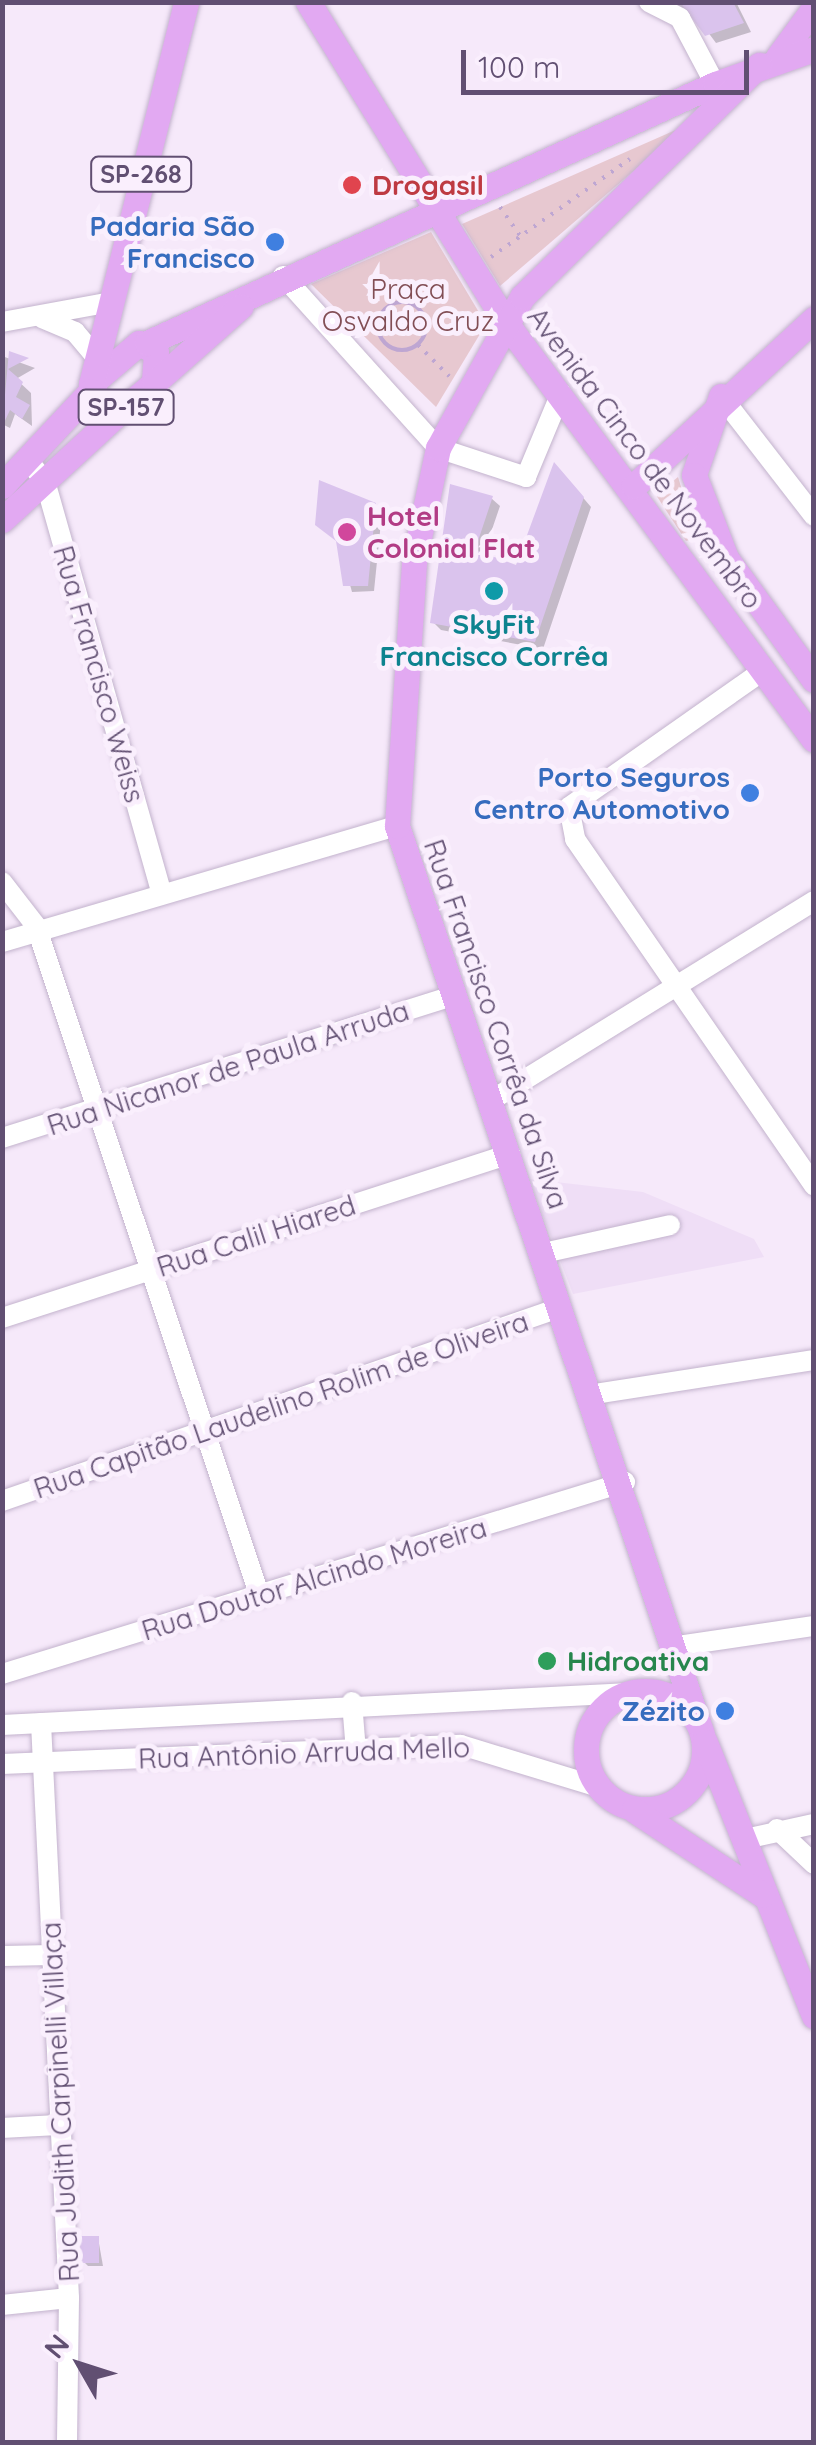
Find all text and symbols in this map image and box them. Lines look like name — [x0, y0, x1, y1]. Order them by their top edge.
scale bar — [466, 30, 754, 92]
text: 100 m — [478, 48, 560, 86]
road number: SP-268 — [88, 154, 194, 194]
place label: Drogasil — [372, 168, 484, 202]
marker: Drogasil — [341, 174, 363, 196]
place label: Padaria São Francisco — [90, 209, 255, 275]
marker: Padaria São Francisco — [264, 231, 286, 253]
park label: Praça Osvaldo Cruz — [322, 272, 494, 338]
street label: Avenida Cinco de Novembro — [521, 301, 769, 615]
road number: SP-157 — [76, 387, 176, 427]
place label: Hotel Colonial Flat — [367, 499, 535, 565]
marker: Hotel Colonial Flat — [336, 521, 358, 543]
street label: Rua Francisco Weiss — [46, 542, 152, 806]
marker: SkyFit Francisco Corrêa — [483, 580, 505, 602]
place label: SkyFit Francisco Corrêa — [379, 607, 609, 673]
place label: Porto Seguros Centro Automotivo — [474, 760, 730, 826]
marker: Porto Seguros Centro Automotivo — [739, 782, 761, 804]
street label: Rua Francisco Corrêa da Silva — [417, 835, 575, 1213]
street label: Rua Nicanor de Paula Arruda — [43, 994, 413, 1142]
street label: Rua Calil Hiared — [152, 1188, 360, 1284]
street label: Rua Capitão Laudelino Rolim de Oliveira — [29, 1304, 533, 1506]
street label: Rua Doutor Alcindo Moreira — [138, 1510, 490, 1648]
place label: Hidroativa — [567, 1644, 709, 1678]
marker: Hidroativa — [536, 1650, 558, 1672]
place label: Zézito — [622, 1694, 705, 1728]
marker: Zézito — [714, 1700, 736, 1722]
street label: Rua Antônio Arruda Mello — [137, 1730, 471, 1776]
street label: Rua Judith Carpinelli Villaça — [34, 1921, 86, 2283]
north arrow — [30, 2315, 130, 2415]
text: N — [36, 2327, 76, 2365]

